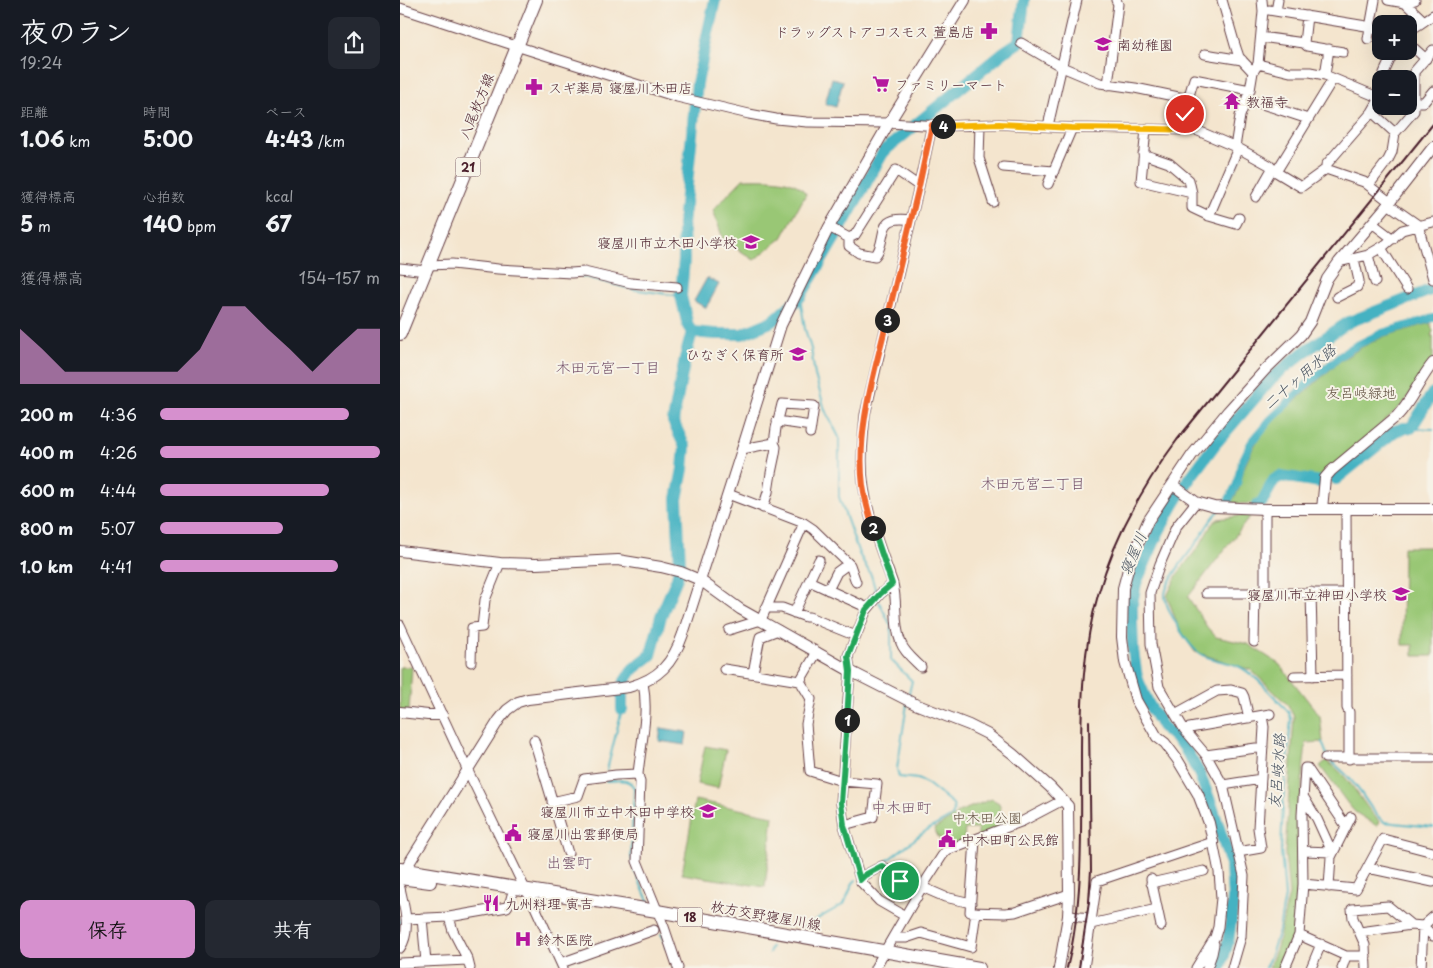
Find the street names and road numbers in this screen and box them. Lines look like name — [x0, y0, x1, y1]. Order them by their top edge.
street label: 八尾枚方線 — [453, 70, 499, 142]
road number: 21 — [456, 158, 480, 176]
street label: 枚方交野寝屋川線 — [709, 895, 823, 935]
road number: 18 — [678, 908, 702, 926]

